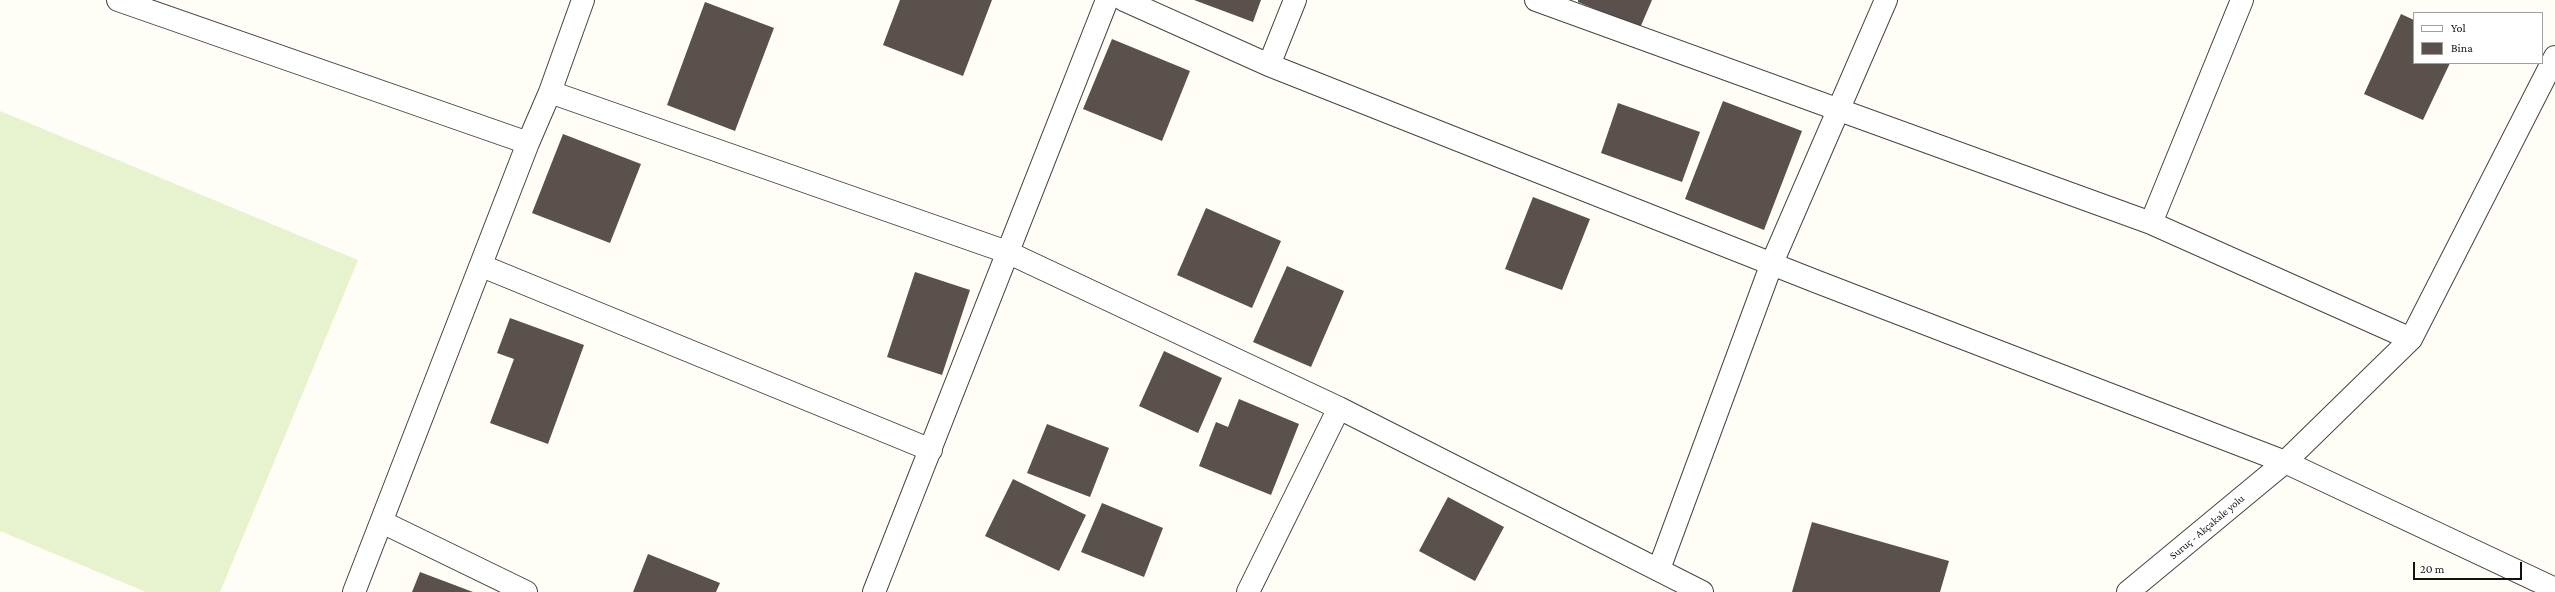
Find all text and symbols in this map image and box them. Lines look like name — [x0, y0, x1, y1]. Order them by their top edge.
legend — [2413, 12, 2543, 64]
text: Yol — [2451, 21, 2466, 35]
text: Bina — [2451, 41, 2473, 55]
street label: Suruç - Akçakale yolu — [2167, 492, 2247, 562]
scale bar — [2415, 554, 2524, 580]
text: 20 m — [2420, 562, 2444, 576]

